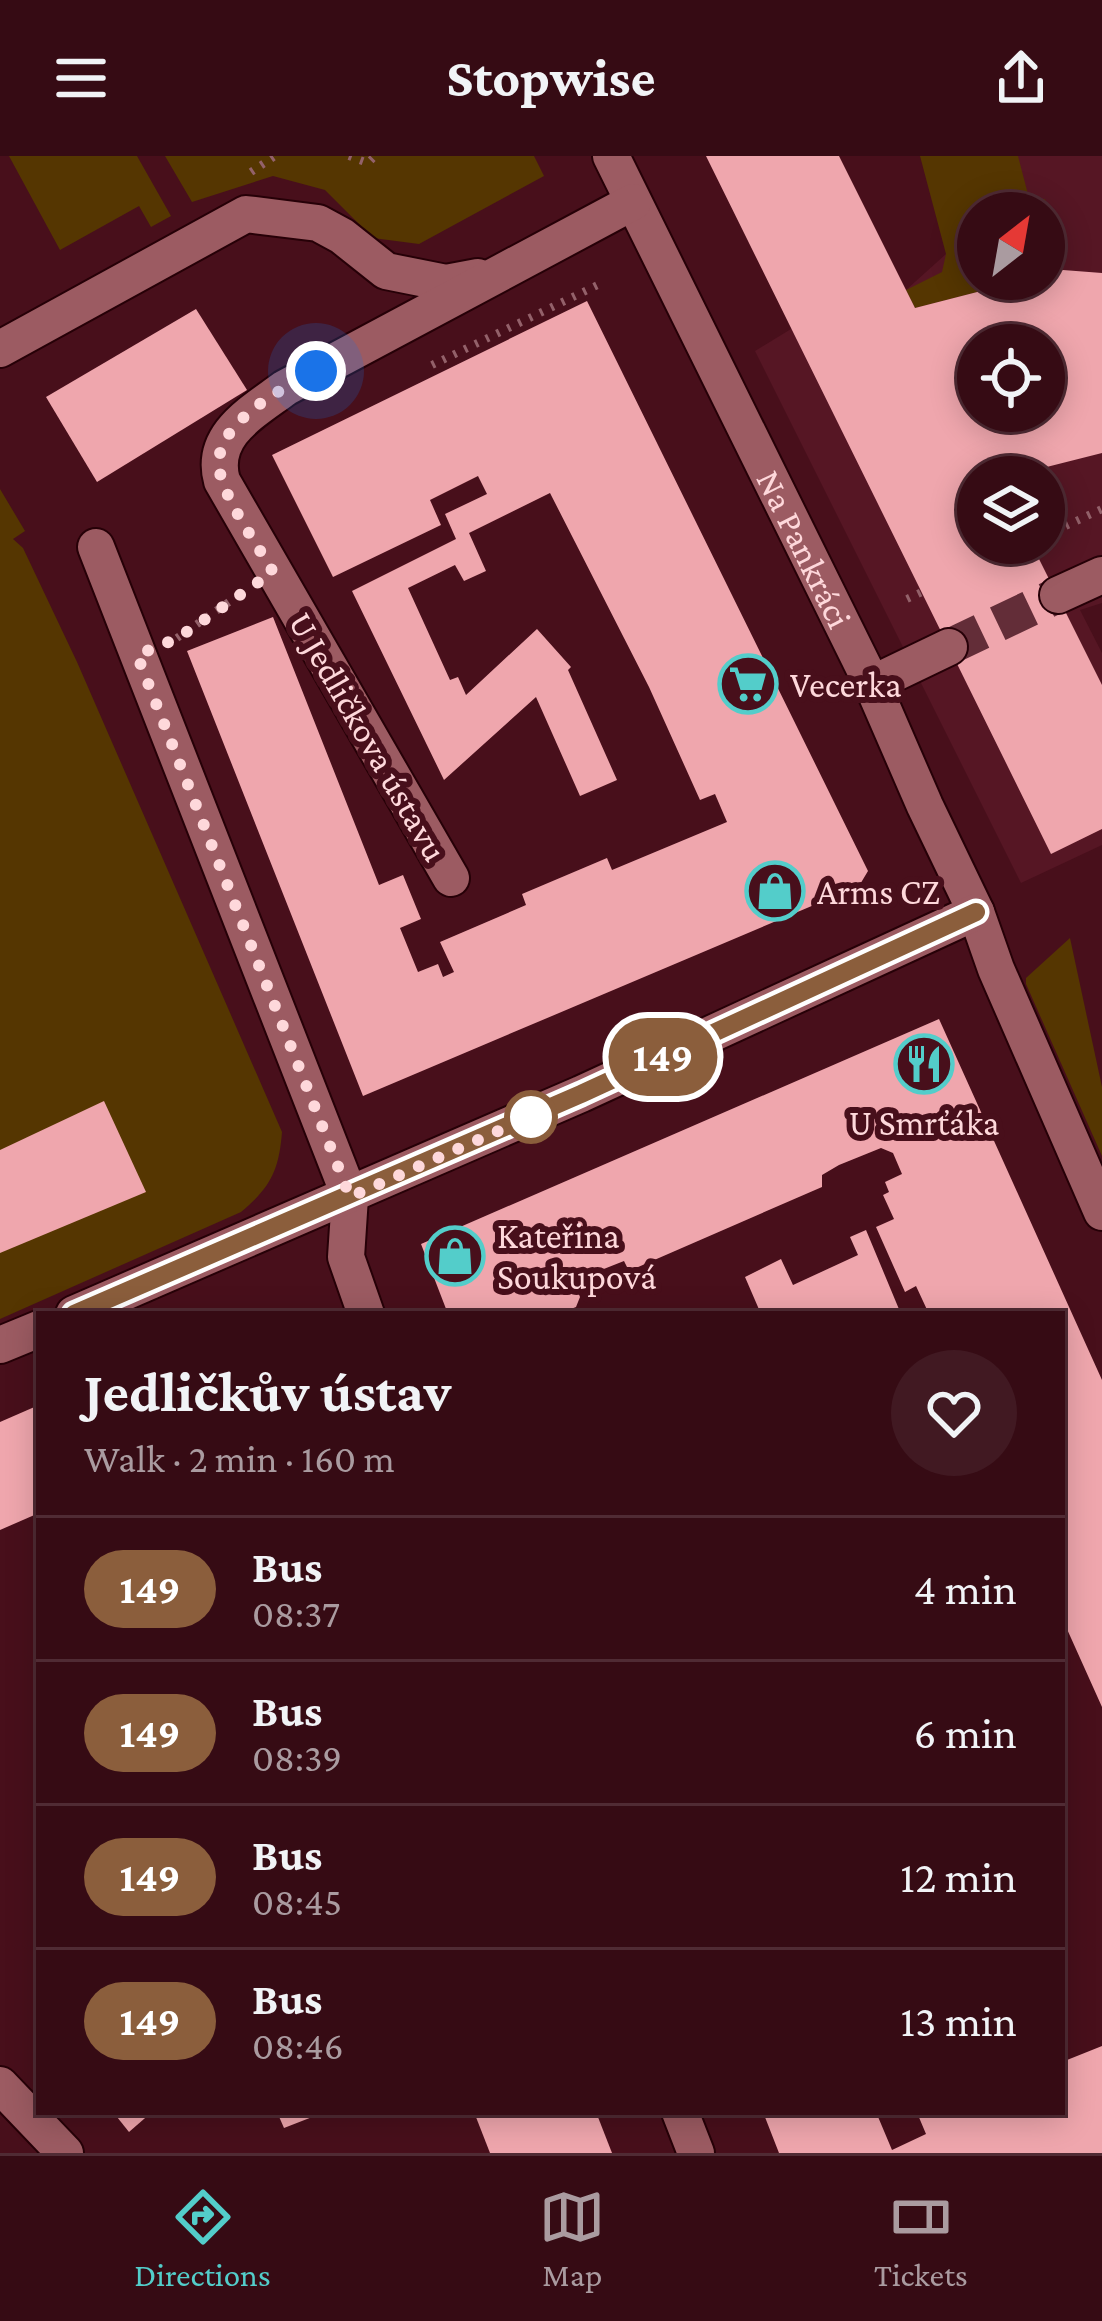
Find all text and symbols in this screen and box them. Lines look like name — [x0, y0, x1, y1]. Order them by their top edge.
icon: menu — [48, 45, 114, 111]
icon: share — [988, 45, 1054, 111]
text: Stopwise — [446, 48, 656, 108]
north arrow — [957, 192, 1065, 300]
map controls — [957, 192, 1065, 564]
button: locate — [957, 324, 1065, 432]
your location — [286, 341, 346, 401]
button: layers — [957, 456, 1065, 564]
street label: Na Pankráci — [748, 464, 860, 635]
street label: U Jedličkova ústavu — [281, 605, 456, 868]
supermarket icon: Vecerka — [717, 653, 779, 715]
place label: Vecerka — [790, 665, 902, 705]
shop icon: Arms CZ — [744, 860, 806, 922]
place label: Arms CZ — [817, 872, 940, 912]
line badge: 149 — [594, 1018, 732, 1096]
text: 149 — [632, 1033, 694, 1080]
restaurant icon: U Smrťáka — [893, 1033, 955, 1095]
unlabelled marker — [506, 1092, 556, 1142]
place label: U Smrťáka — [849, 1103, 999, 1143]
place label: Kateřina Soukupová — [497, 1216, 657, 1297]
shop icon: Kateřina Soukupová — [424, 1225, 486, 1287]
button: heart — [891, 1350, 1017, 1476]
text: Jedličkův ústav — [84, 1360, 451, 1423]
text: Walk · 2 min · 160 m — [84, 1437, 395, 1480]
text: Bus — [252, 1542, 322, 1592]
text: 4 min — [913, 1564, 1017, 1614]
text: 149 — [119, 1565, 181, 1612]
text: 08:37 — [252, 1592, 340, 1635]
text: Bus — [252, 1686, 322, 1736]
text: 6 min — [914, 1708, 1017, 1758]
text: 149 — [119, 1709, 181, 1756]
text: 08:39 — [252, 1736, 342, 1779]
text: Bus — [252, 1830, 322, 1880]
text: 12 min — [900, 1852, 1017, 1902]
text: 149 — [119, 1853, 181, 1900]
text: 08:45 — [252, 1880, 342, 1923]
text: Bus — [252, 1974, 322, 2024]
text: 13 min — [900, 1996, 1017, 2046]
text: 149 — [119, 1997, 181, 2044]
text: 08:46 — [252, 2024, 344, 2067]
tab: Directions — [134, 2184, 271, 2293]
tab: Map — [539, 2184, 605, 2293]
tab: Tickets — [874, 2184, 968, 2293]

